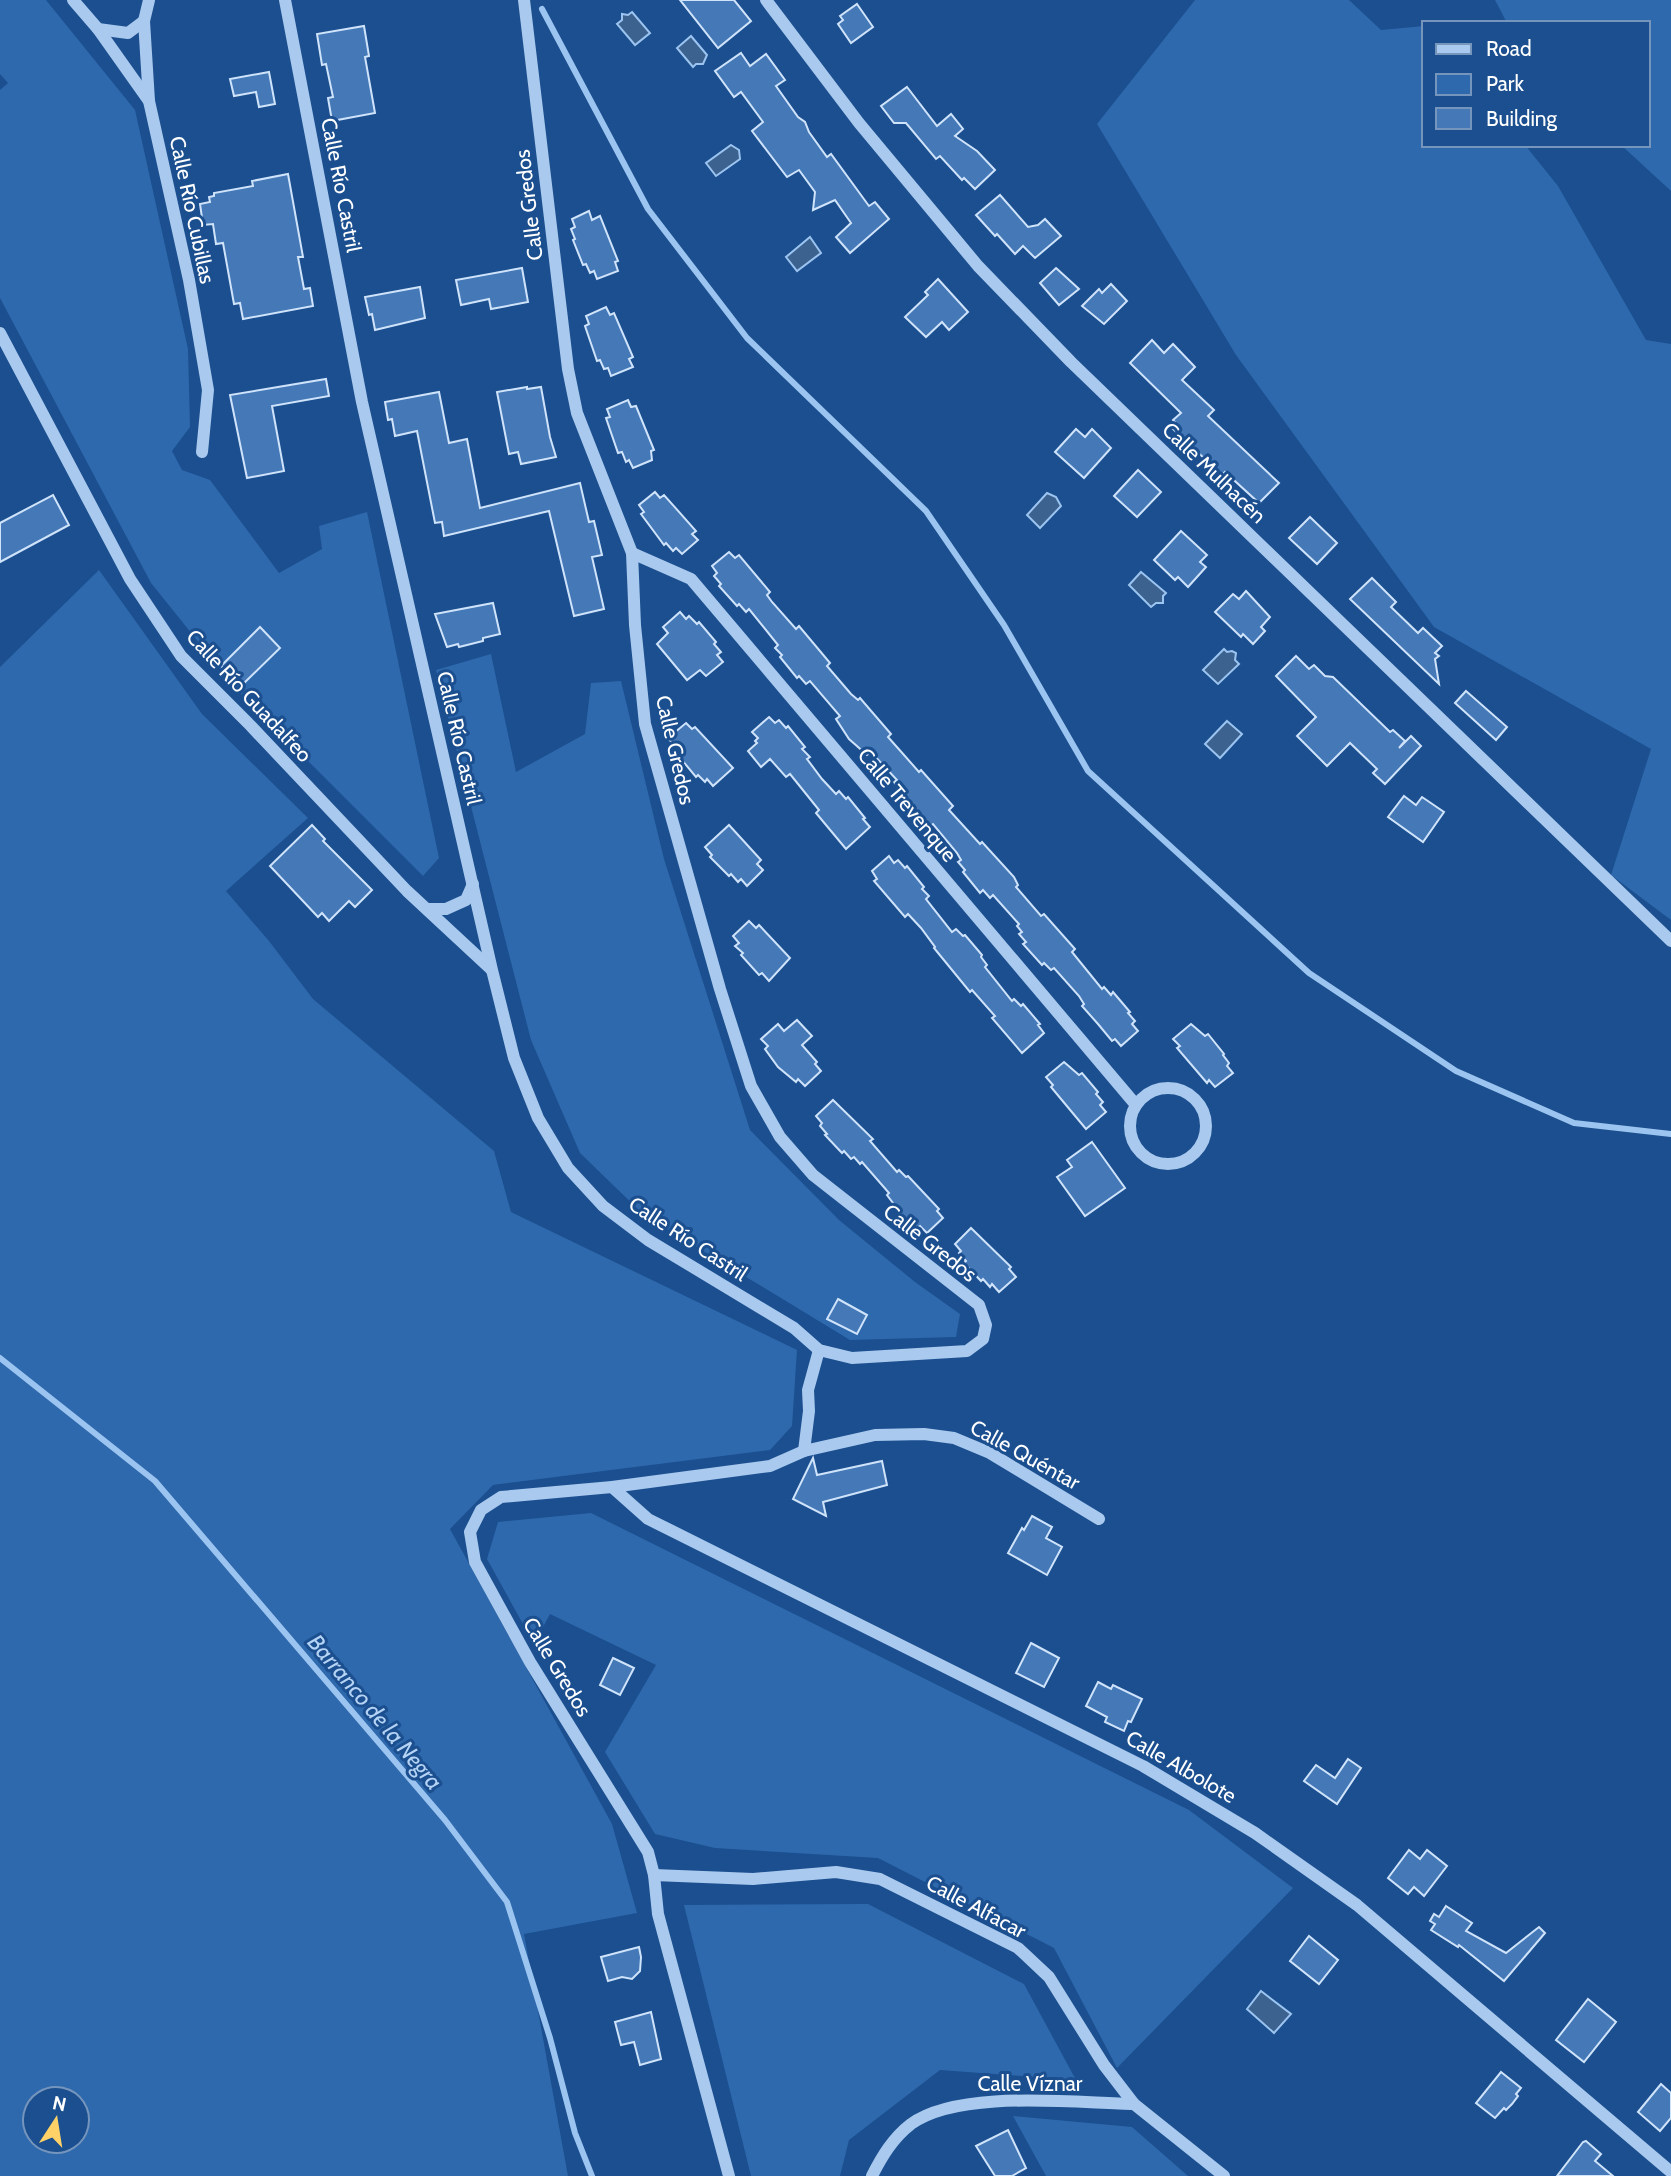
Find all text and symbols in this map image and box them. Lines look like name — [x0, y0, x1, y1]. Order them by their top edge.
legend — [1422, 21, 1650, 147]
text: Road — [1486, 36, 1532, 61]
text: Park — [1486, 71, 1524, 96]
text: Building — [1486, 106, 1558, 131]
street label: Calle Río Castril — [316, 116, 367, 254]
street label: Calle Río Cubillas — [165, 134, 220, 286]
street label: Calle Gredos — [509, 148, 548, 262]
street label: Calle Mulhacén — [1157, 417, 1271, 528]
street label: Calle Río Guadalfeo — [181, 624, 317, 767]
street label: Calle Río Castril — [432, 669, 487, 807]
street label: Calle Gredos — [651, 693, 700, 807]
street label: Calle Trevenque — [853, 743, 962, 867]
street label: Calle Río Castril — [624, 1191, 752, 1286]
street label: Calle Gredos — [879, 1198, 982, 1287]
street label: Calle Quéntar — [966, 1414, 1085, 1495]
street label: Calle Gredos — [518, 1613, 597, 1721]
water label: Barranco de la Negra — [302, 1629, 448, 1795]
street label: Calle Albolote — [1122, 1725, 1241, 1808]
street label: Calle Alfacar — [922, 1870, 1031, 1943]
street label: Calle Víznar — [978, 2071, 1083, 2096]
north arrow — [21, 2085, 91, 2155]
text: N — [50, 2091, 68, 2117]

